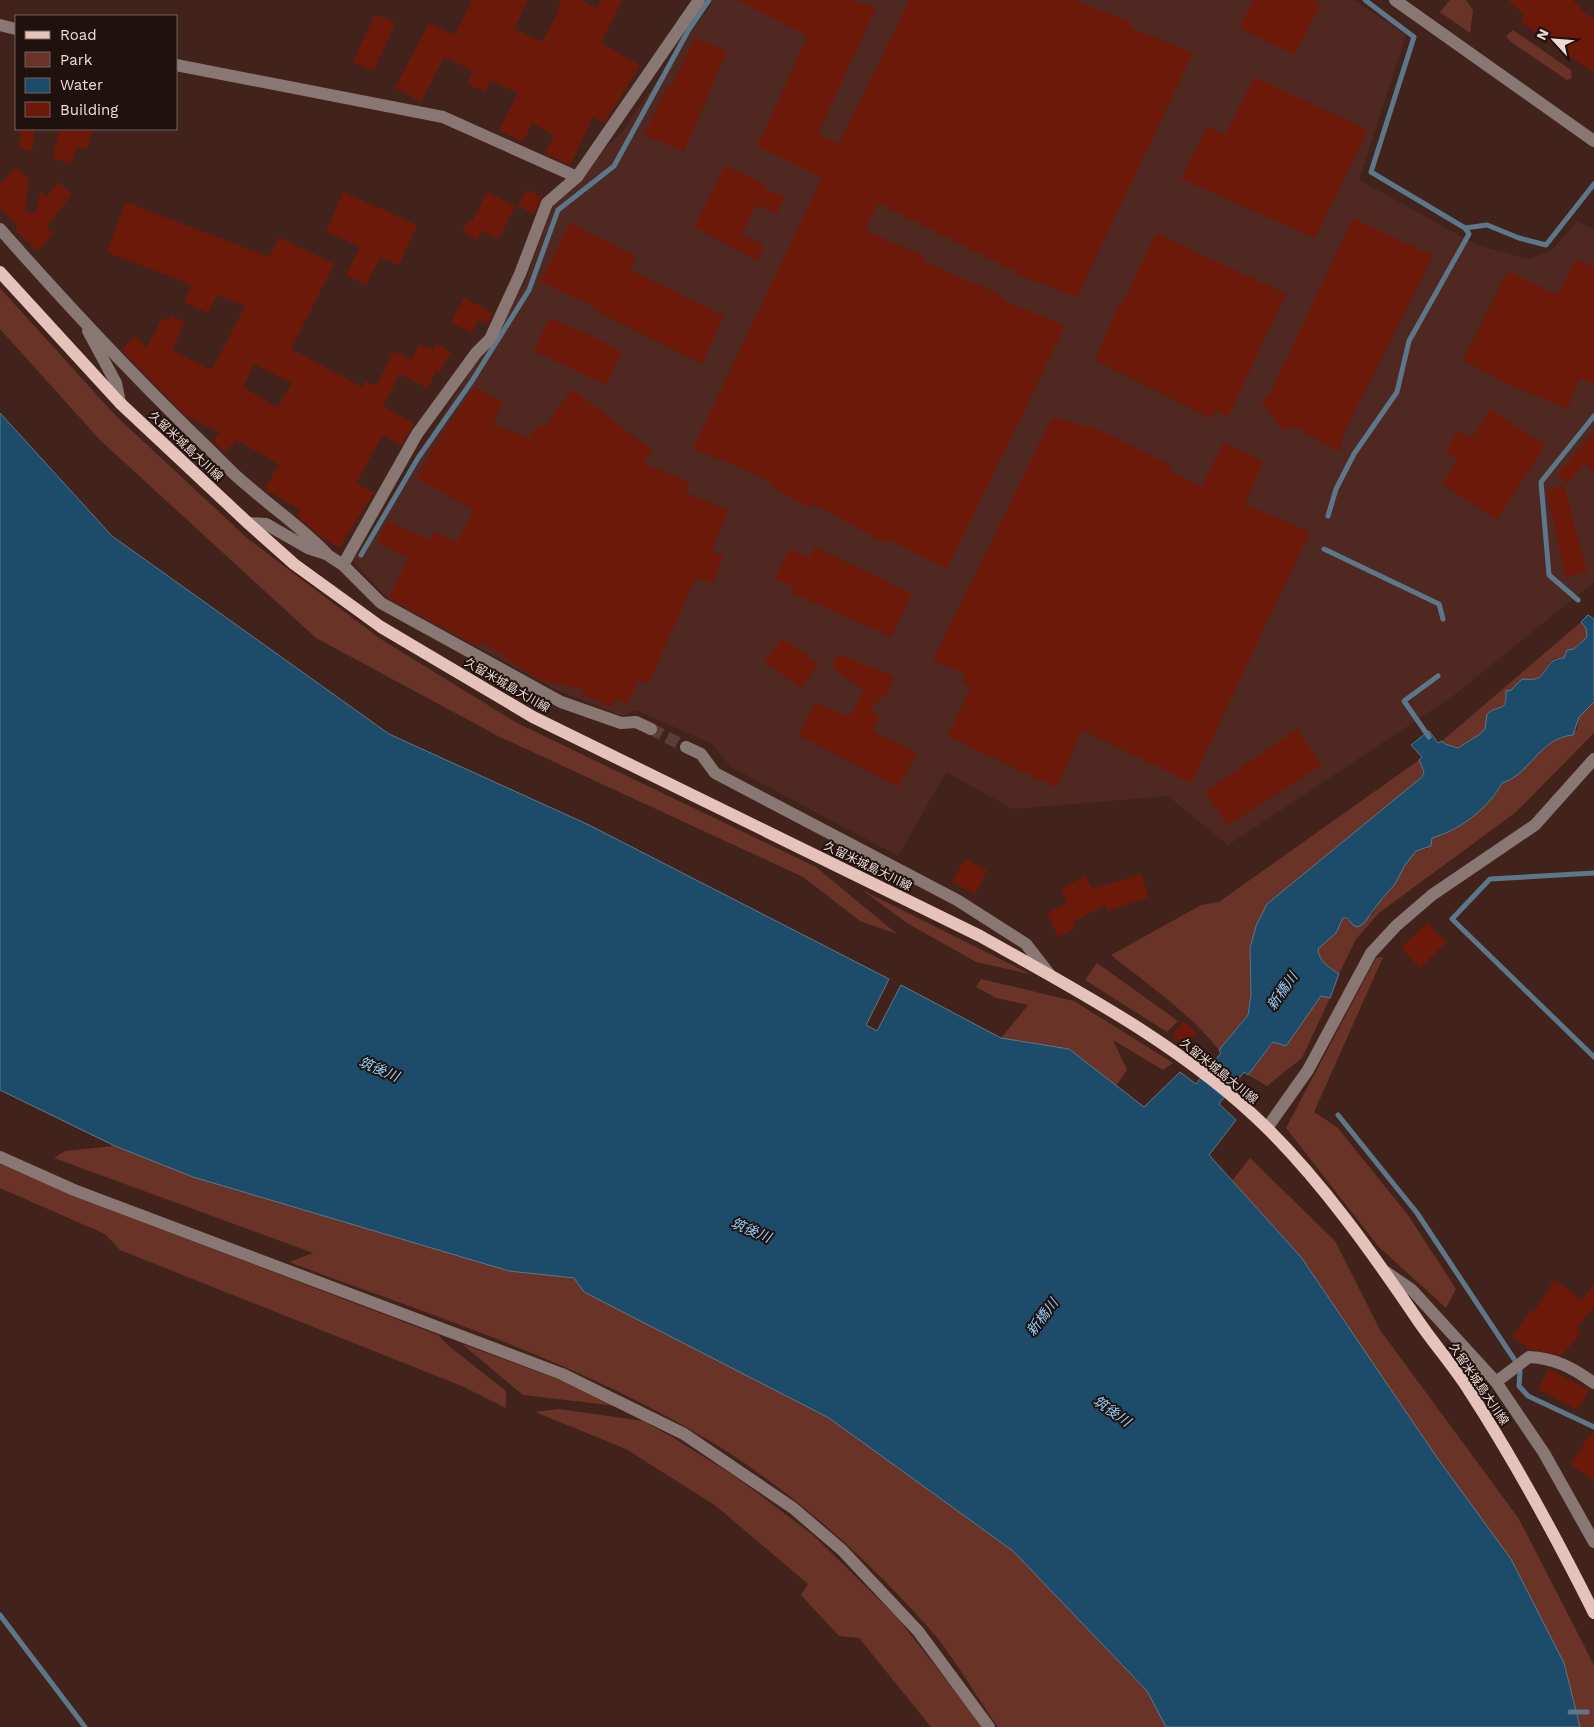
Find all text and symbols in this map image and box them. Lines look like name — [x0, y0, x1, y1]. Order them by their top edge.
legend — [15, 15, 178, 130]
north arrow — [1529, 15, 1579, 65]
text: Road — [60, 26, 97, 44]
text: N — [1533, 26, 1552, 42]
text: Park — [60, 51, 93, 69]
text: Water — [60, 76, 103, 94]
text: Building — [60, 101, 118, 119]
street label: 久留米城島大川線 — [146, 408, 226, 484]
street label: 久留米城島大川線 — [462, 655, 552, 715]
street label: 久留米城島大川線 — [822, 839, 914, 893]
water label: 新橋川 — [1263, 968, 1302, 1013]
street label: 久留米城島大川線 — [1177, 1035, 1261, 1107]
water label: 筑後川 — [357, 1053, 403, 1085]
water label: 筑後川 — [729, 1214, 775, 1246]
water label: 新橋川 — [1023, 1294, 1062, 1339]
street label: 久留米城島大川線 — [1446, 1340, 1512, 1428]
water label: 筑後川 — [1090, 1392, 1135, 1431]

